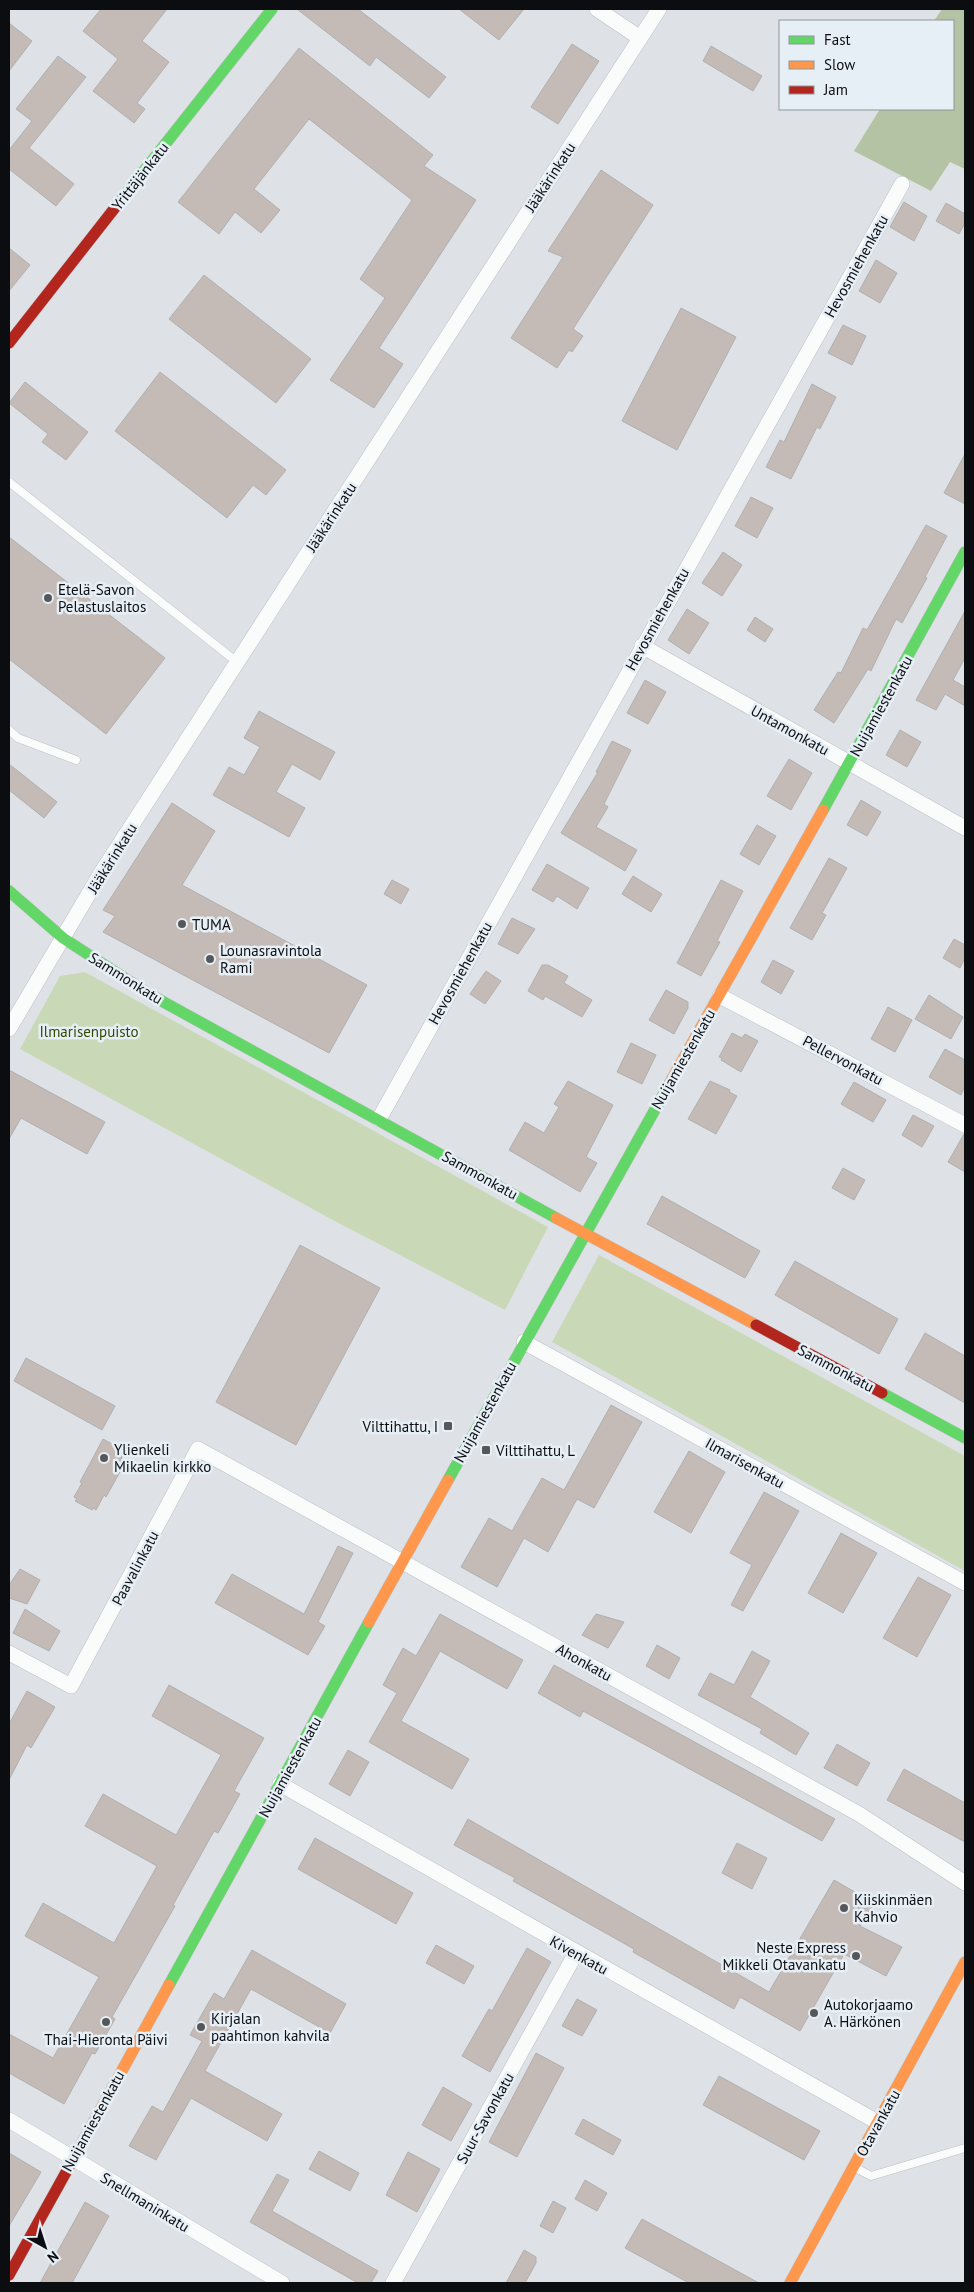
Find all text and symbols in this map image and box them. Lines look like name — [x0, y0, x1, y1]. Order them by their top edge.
legend — [779, 20, 954, 110]
text: Fast — [824, 30, 851, 49]
text: Slow — [824, 55, 855, 74]
text: Jam — [823, 80, 848, 99]
street label: Yrittäjänkatu — [107, 138, 173, 214]
street label: Jääkärinkatu — [520, 139, 579, 216]
street label: Hevosmiehenkatu — [820, 211, 892, 321]
street label: Jääkärinkatu — [301, 479, 360, 556]
street label: Hevosmiehenkatu — [621, 564, 693, 674]
place label: Etelä-Savon Pelastuslaitos — [58, 580, 146, 616]
marker: Etelä-Savon Pelastuslaitos — [42, 592, 54, 604]
street label: Nuijamiestenkatu — [845, 652, 917, 760]
street label: Untamonkatu — [747, 701, 833, 759]
street label: Jääkärinkatu — [82, 819, 141, 897]
place label: TUMA — [192, 915, 231, 934]
marker: TUMA — [176, 918, 188, 930]
street label: Hevosmiehenkatu — [424, 918, 496, 1028]
place label: Lounasravintola Rami — [220, 941, 322, 977]
street label: Sammonkatu — [85, 948, 167, 1008]
marker: Lounasravintola Rami — [204, 953, 216, 965]
street label: Nuijamiestenkatu — [647, 1006, 719, 1112]
park label: Ilmarisenpuisto — [39, 1022, 139, 1041]
street label: Pellervonkatu — [800, 1031, 886, 1089]
street label: Sammonkatu — [439, 1146, 521, 1204]
street label: Sammonkatu — [795, 1340, 877, 1396]
street label: Nuijamiestenkatu — [449, 1358, 521, 1466]
place label: Vilttihattu, I — [361, 1417, 438, 1436]
marker: Vilttihattu, I — [442, 1420, 454, 1432]
street label: Ilmarisenkatu — [702, 1433, 788, 1493]
place label: Ylienkeli Mikaelin kirkko — [114, 1440, 211, 1476]
place label: Vilttihattu, L — [495, 1441, 575, 1460]
marker: Vilttihattu, L — [480, 1444, 492, 1456]
marker: Ylienkeli Mikaelin kirkko — [98, 1452, 110, 1464]
street label: Paavalinkatu — [107, 1527, 163, 1609]
street label: Ahonkatu — [553, 1639, 615, 1685]
street label: Nuijamiestenkatu — [254, 1713, 326, 1821]
place label: Kiiskinmäen Kahvio — [854, 1890, 932, 1926]
marker: Kiiskinmäen Kahvio — [838, 1902, 850, 1914]
street label: Kivenkatu — [546, 1931, 612, 1979]
place label: Neste Express Mikkeli Otavankatu — [722, 1938, 846, 1974]
marker: Neste Express Mikkeli Otavankatu — [850, 1950, 862, 1962]
place label: Autokorjaamo A. Härkönen — [824, 1995, 913, 2031]
marker: Autokorjaamo A. Härkönen — [808, 2007, 820, 2019]
place label: Kirjalan paahtimon kahvila — [211, 2009, 330, 2045]
marker: Thai-Hieronta Päivi — [100, 2016, 112, 2028]
marker: Kirjalan paahtimon kahvila — [195, 2021, 207, 2033]
place label: Thai-Hieronta Päivi — [44, 2030, 168, 2049]
street label: Nuijamiestenkatu — [57, 2067, 129, 2175]
street label: Suur-Savonkatu — [452, 2069, 518, 2167]
street label: Otavankatu — [852, 2086, 904, 2160]
street label: Snellmaninkatu — [97, 2168, 193, 2236]
north arrow — [20, 2222, 70, 2272]
text: N — [44, 2247, 62, 2267]

